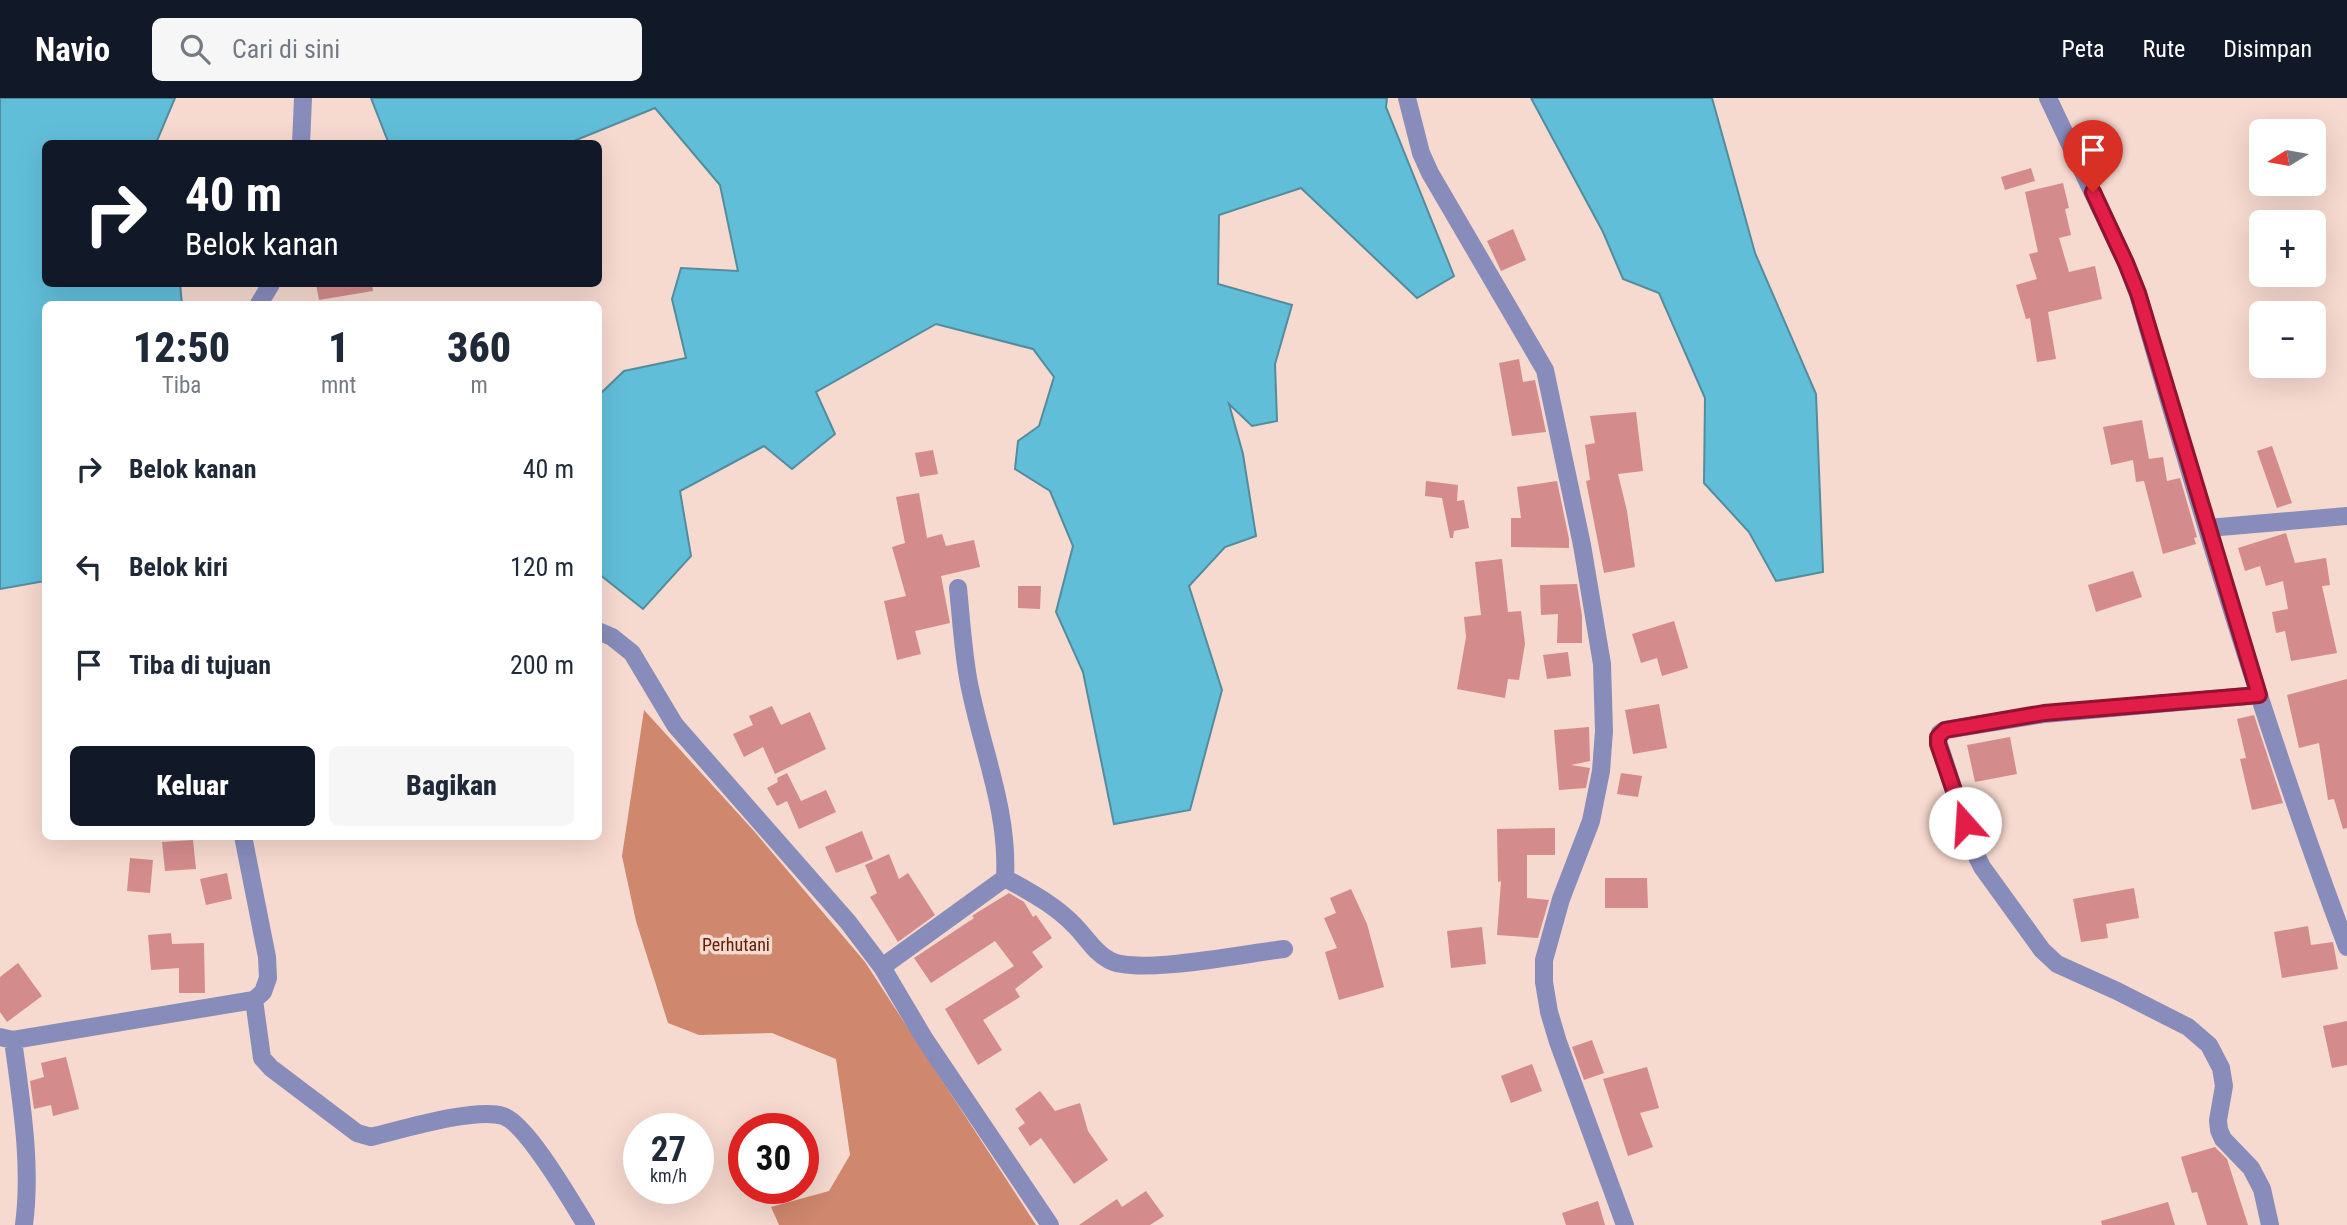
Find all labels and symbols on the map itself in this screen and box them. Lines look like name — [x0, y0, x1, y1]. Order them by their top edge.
north arrow — [2249, 119, 2326, 196]
pin — [2063, 120, 2123, 192]
position arrow — [1928, 786, 2002, 860]
park label: Perhutani — [702, 934, 770, 955]
speed limit sign: 30 — [728, 1113, 819, 1204]

